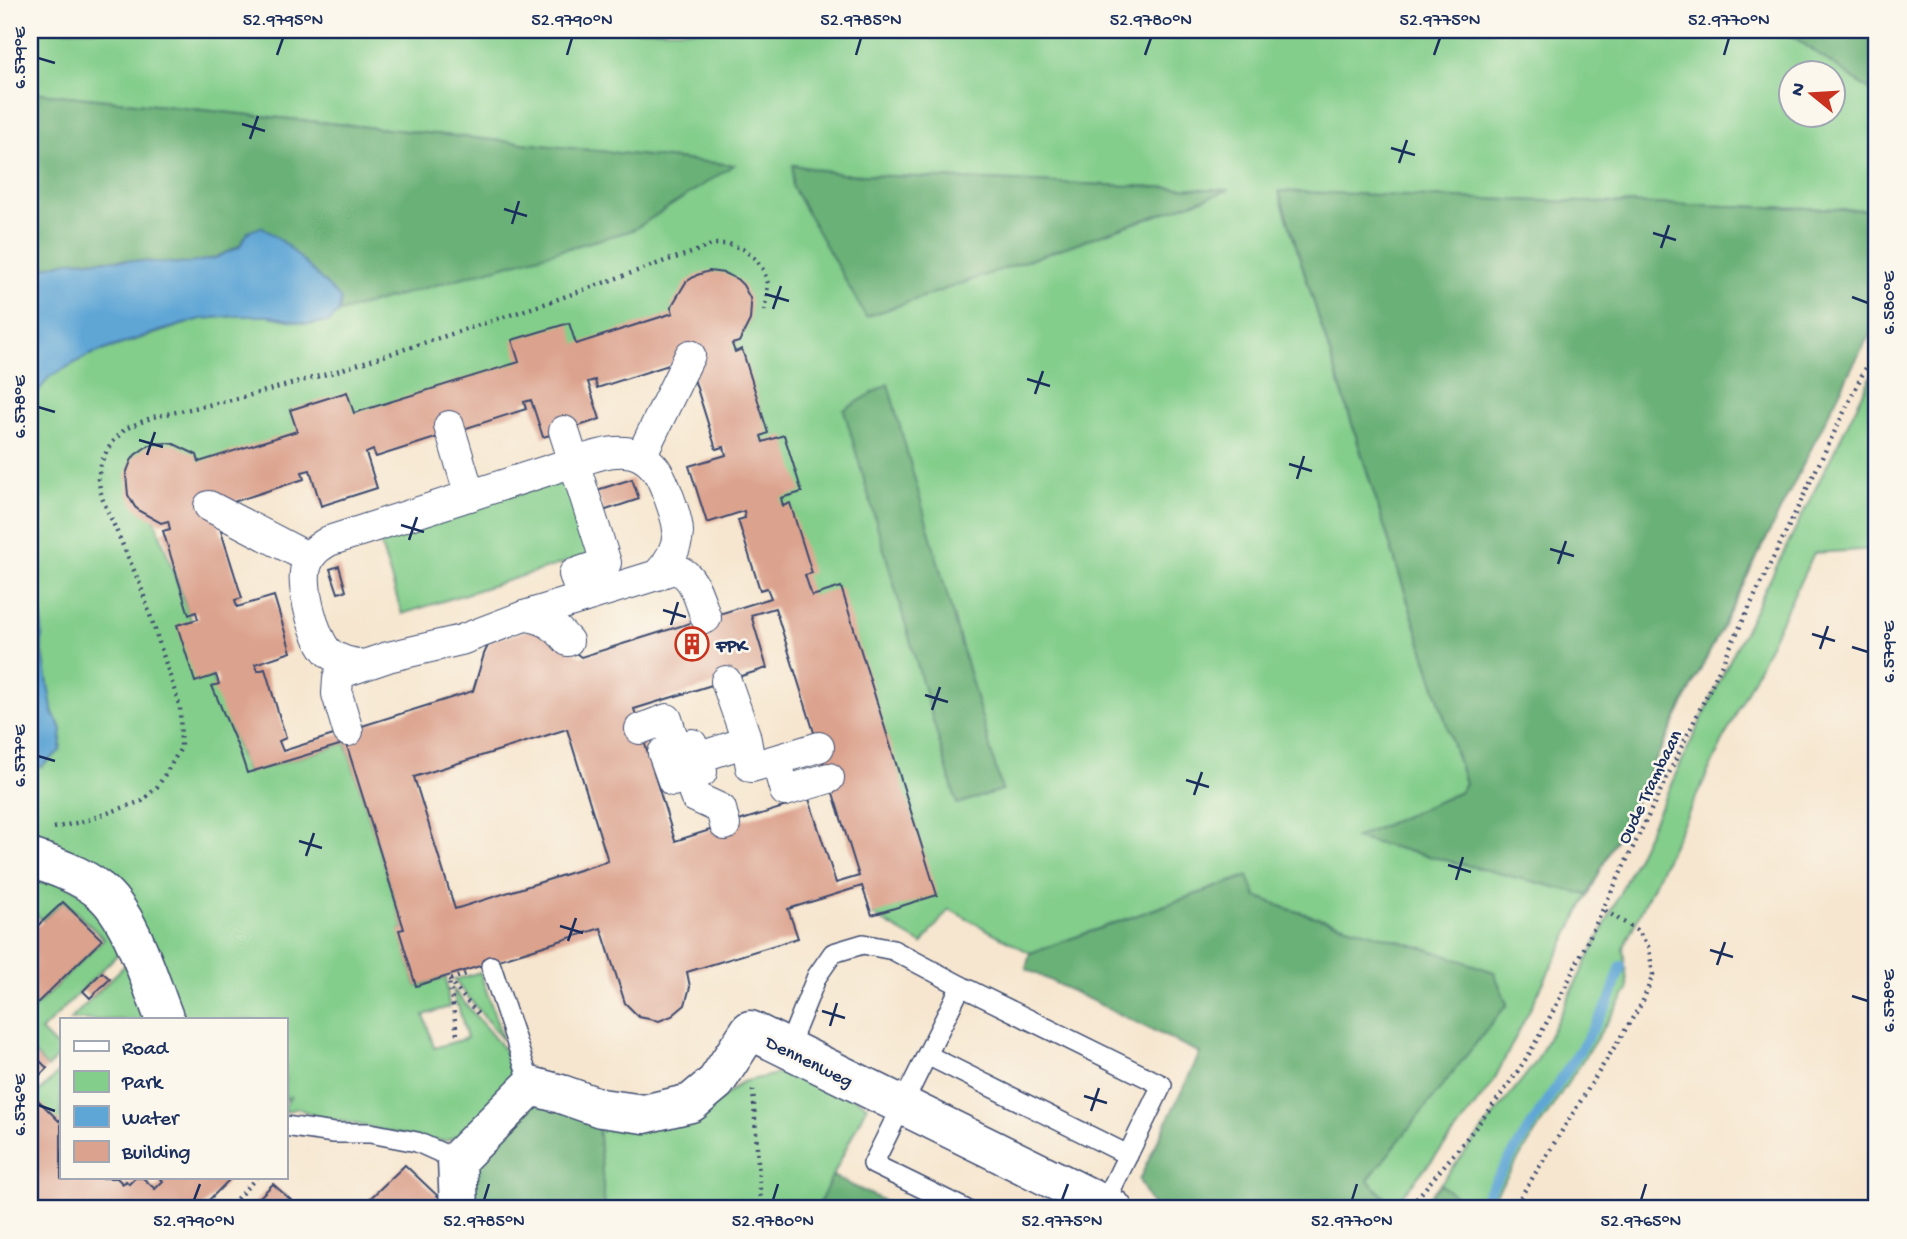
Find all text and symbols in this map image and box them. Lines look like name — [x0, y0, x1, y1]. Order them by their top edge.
text: 52.9795°N — [243, 11, 323, 32]
text: 52.9790°N — [531, 11, 613, 32]
text: 52.9785°N — [820, 11, 902, 32]
text: 52.9780°N — [1110, 11, 1192, 32]
text: 52.9775°N — [1400, 11, 1481, 32]
text: 52.9770°N — [1688, 11, 1770, 32]
text: 6.579°E — [11, 26, 32, 89]
north arrow — [1778, 60, 1848, 130]
text: N — [1786, 80, 1812, 99]
text: 6.580°E — [1880, 270, 1901, 335]
text: 6.578°E — [11, 375, 32, 438]
text: 6.579°E — [1880, 620, 1901, 683]
building icon: FPK — [673, 625, 711, 663]
place label: FPK — [715, 636, 749, 659]
text: 6.577°E — [11, 724, 32, 787]
street label: Oude Trambaan — [1614, 727, 1689, 848]
text: 6.578°E — [1880, 969, 1901, 1032]
legend — [60, 1018, 287, 1180]
street label: Dennenweg — [759, 1031, 856, 1094]
text: Road — [122, 1038, 170, 1063]
text: Park — [121, 1072, 165, 1097]
text: 6.576°E — [11, 1073, 32, 1136]
text: Water — [122, 1108, 180, 1133]
text: Building — [121, 1142, 191, 1167]
text: 52.9790°N — [153, 1212, 235, 1233]
text: 52.9785°N — [443, 1212, 525, 1233]
text: 52.9780°N — [732, 1212, 814, 1233]
text: 52.9775°N — [1022, 1212, 1103, 1233]
text: 52.9770°N — [1311, 1212, 1393, 1233]
text: 52.9765°N — [1601, 1212, 1681, 1233]

